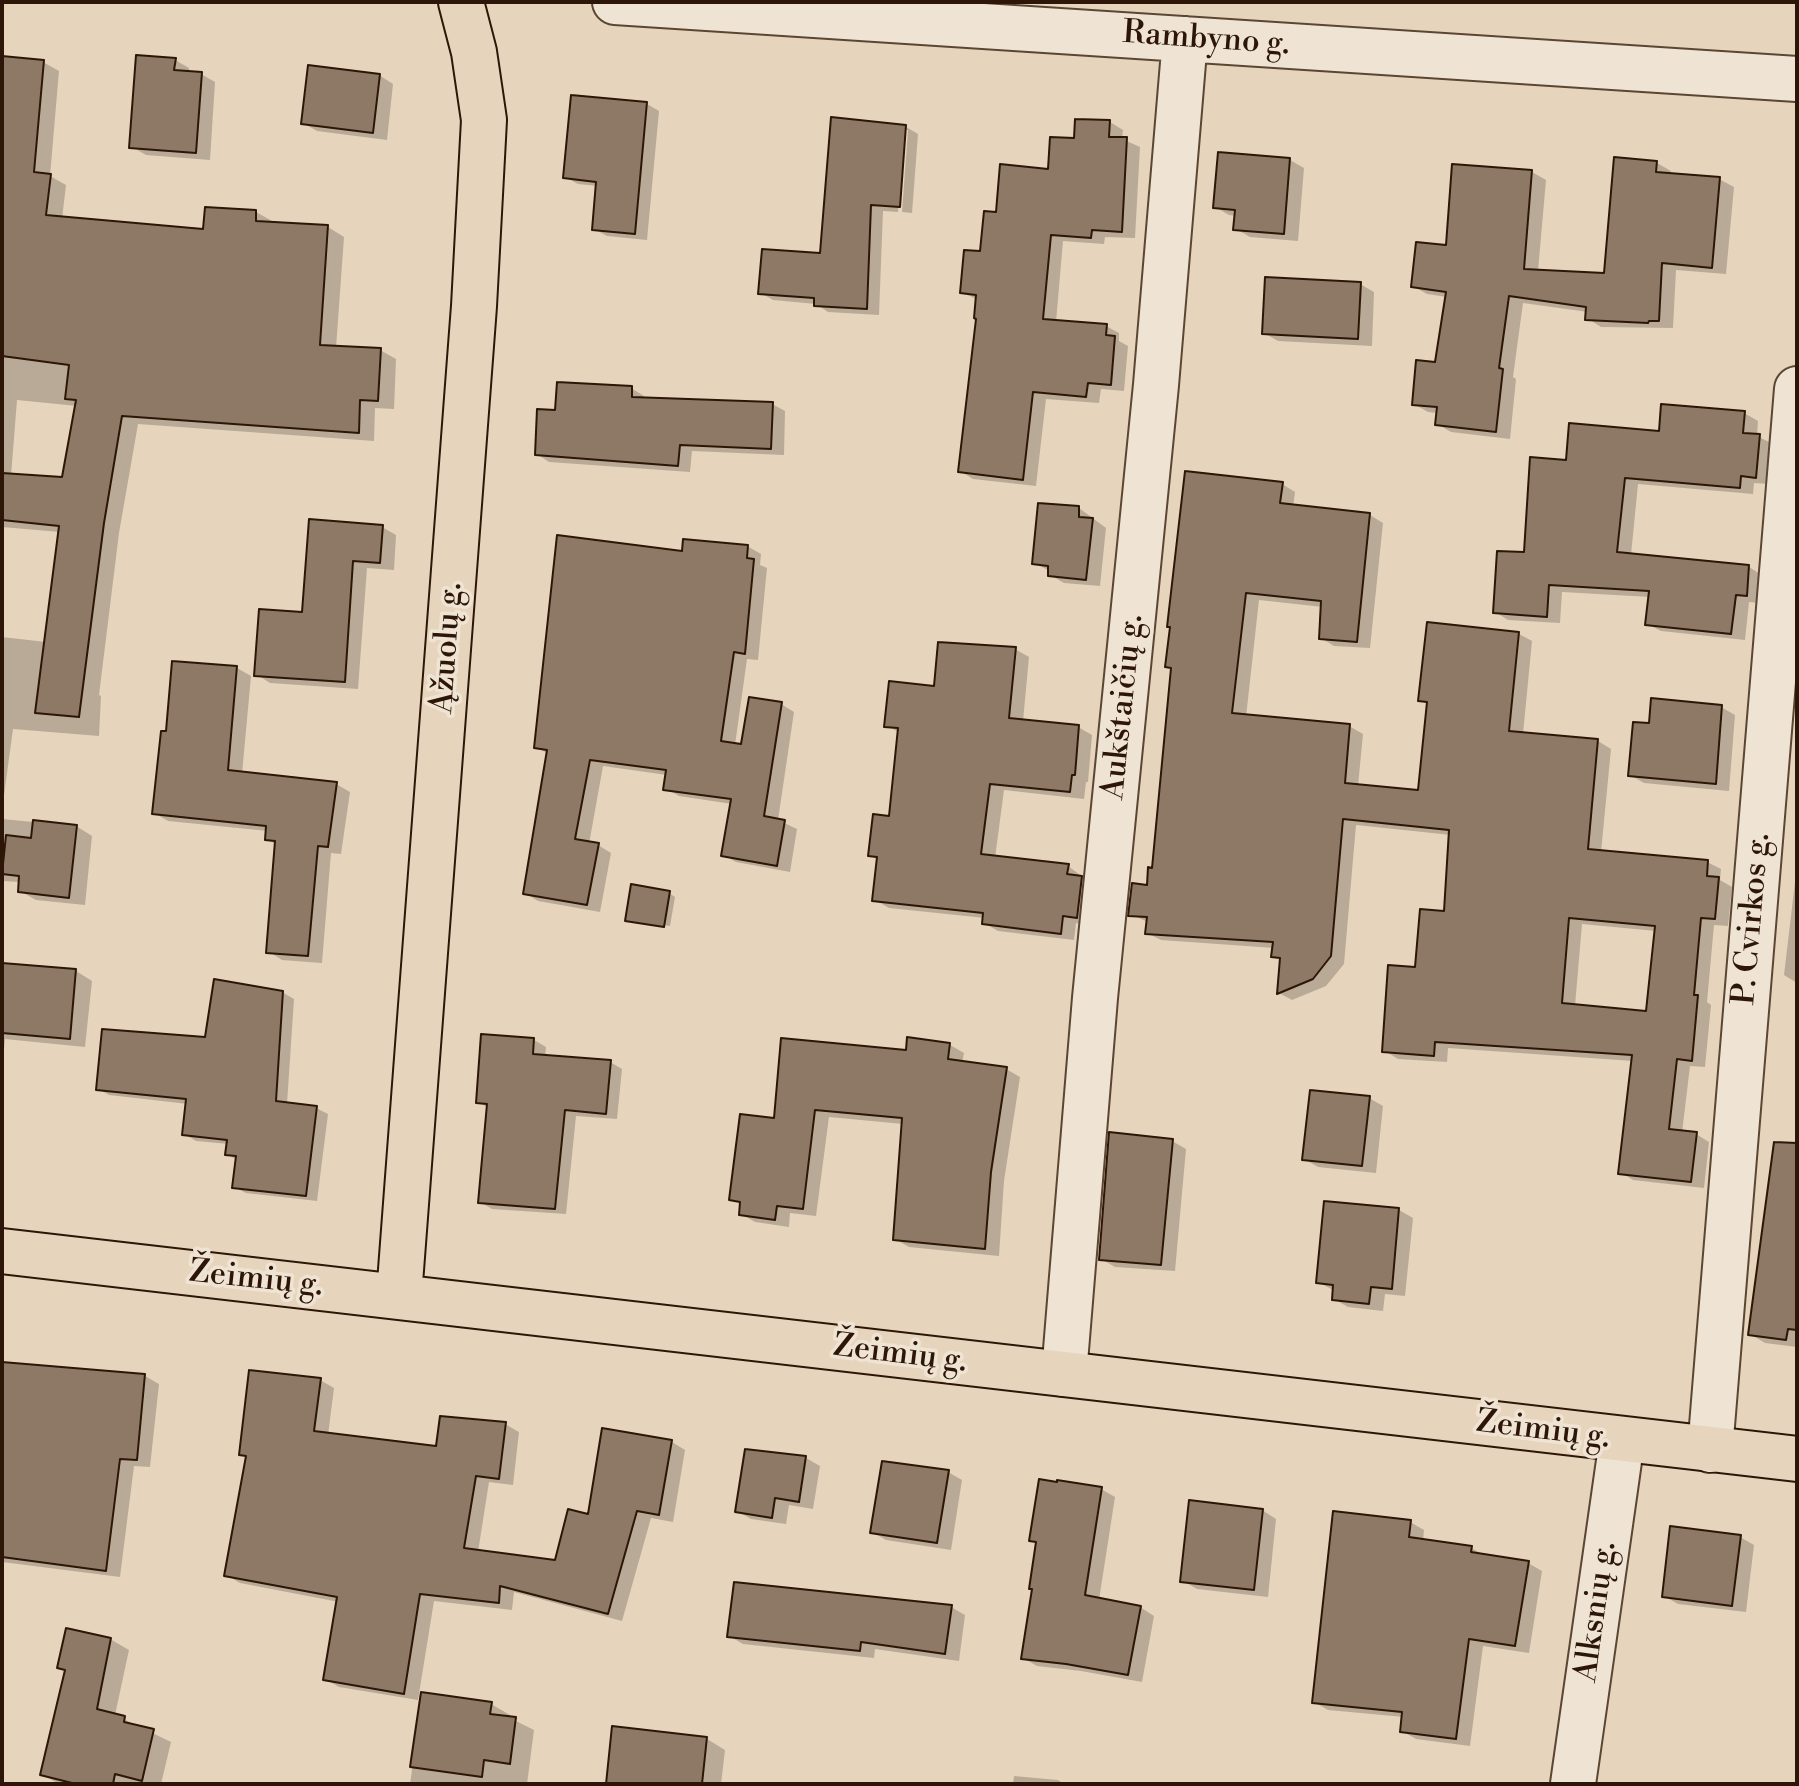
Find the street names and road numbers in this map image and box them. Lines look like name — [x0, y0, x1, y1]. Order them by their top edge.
street label: Rambyno g. — [1121, 15, 1291, 65]
street label: Ąžuolų g. — [424, 581, 472, 715]
street label: Aukštaičių g. — [1095, 613, 1153, 801]
street label: P. Cvirkos g. — [1726, 831, 1780, 1007]
street label: Žeimių g. — [187, 1254, 325, 1306]
street label: Žeimių g. — [831, 1328, 969, 1382]
street label: Žeimių g. — [1474, 1404, 1612, 1458]
street label: Alksnių g. — [1568, 1539, 1626, 1685]

